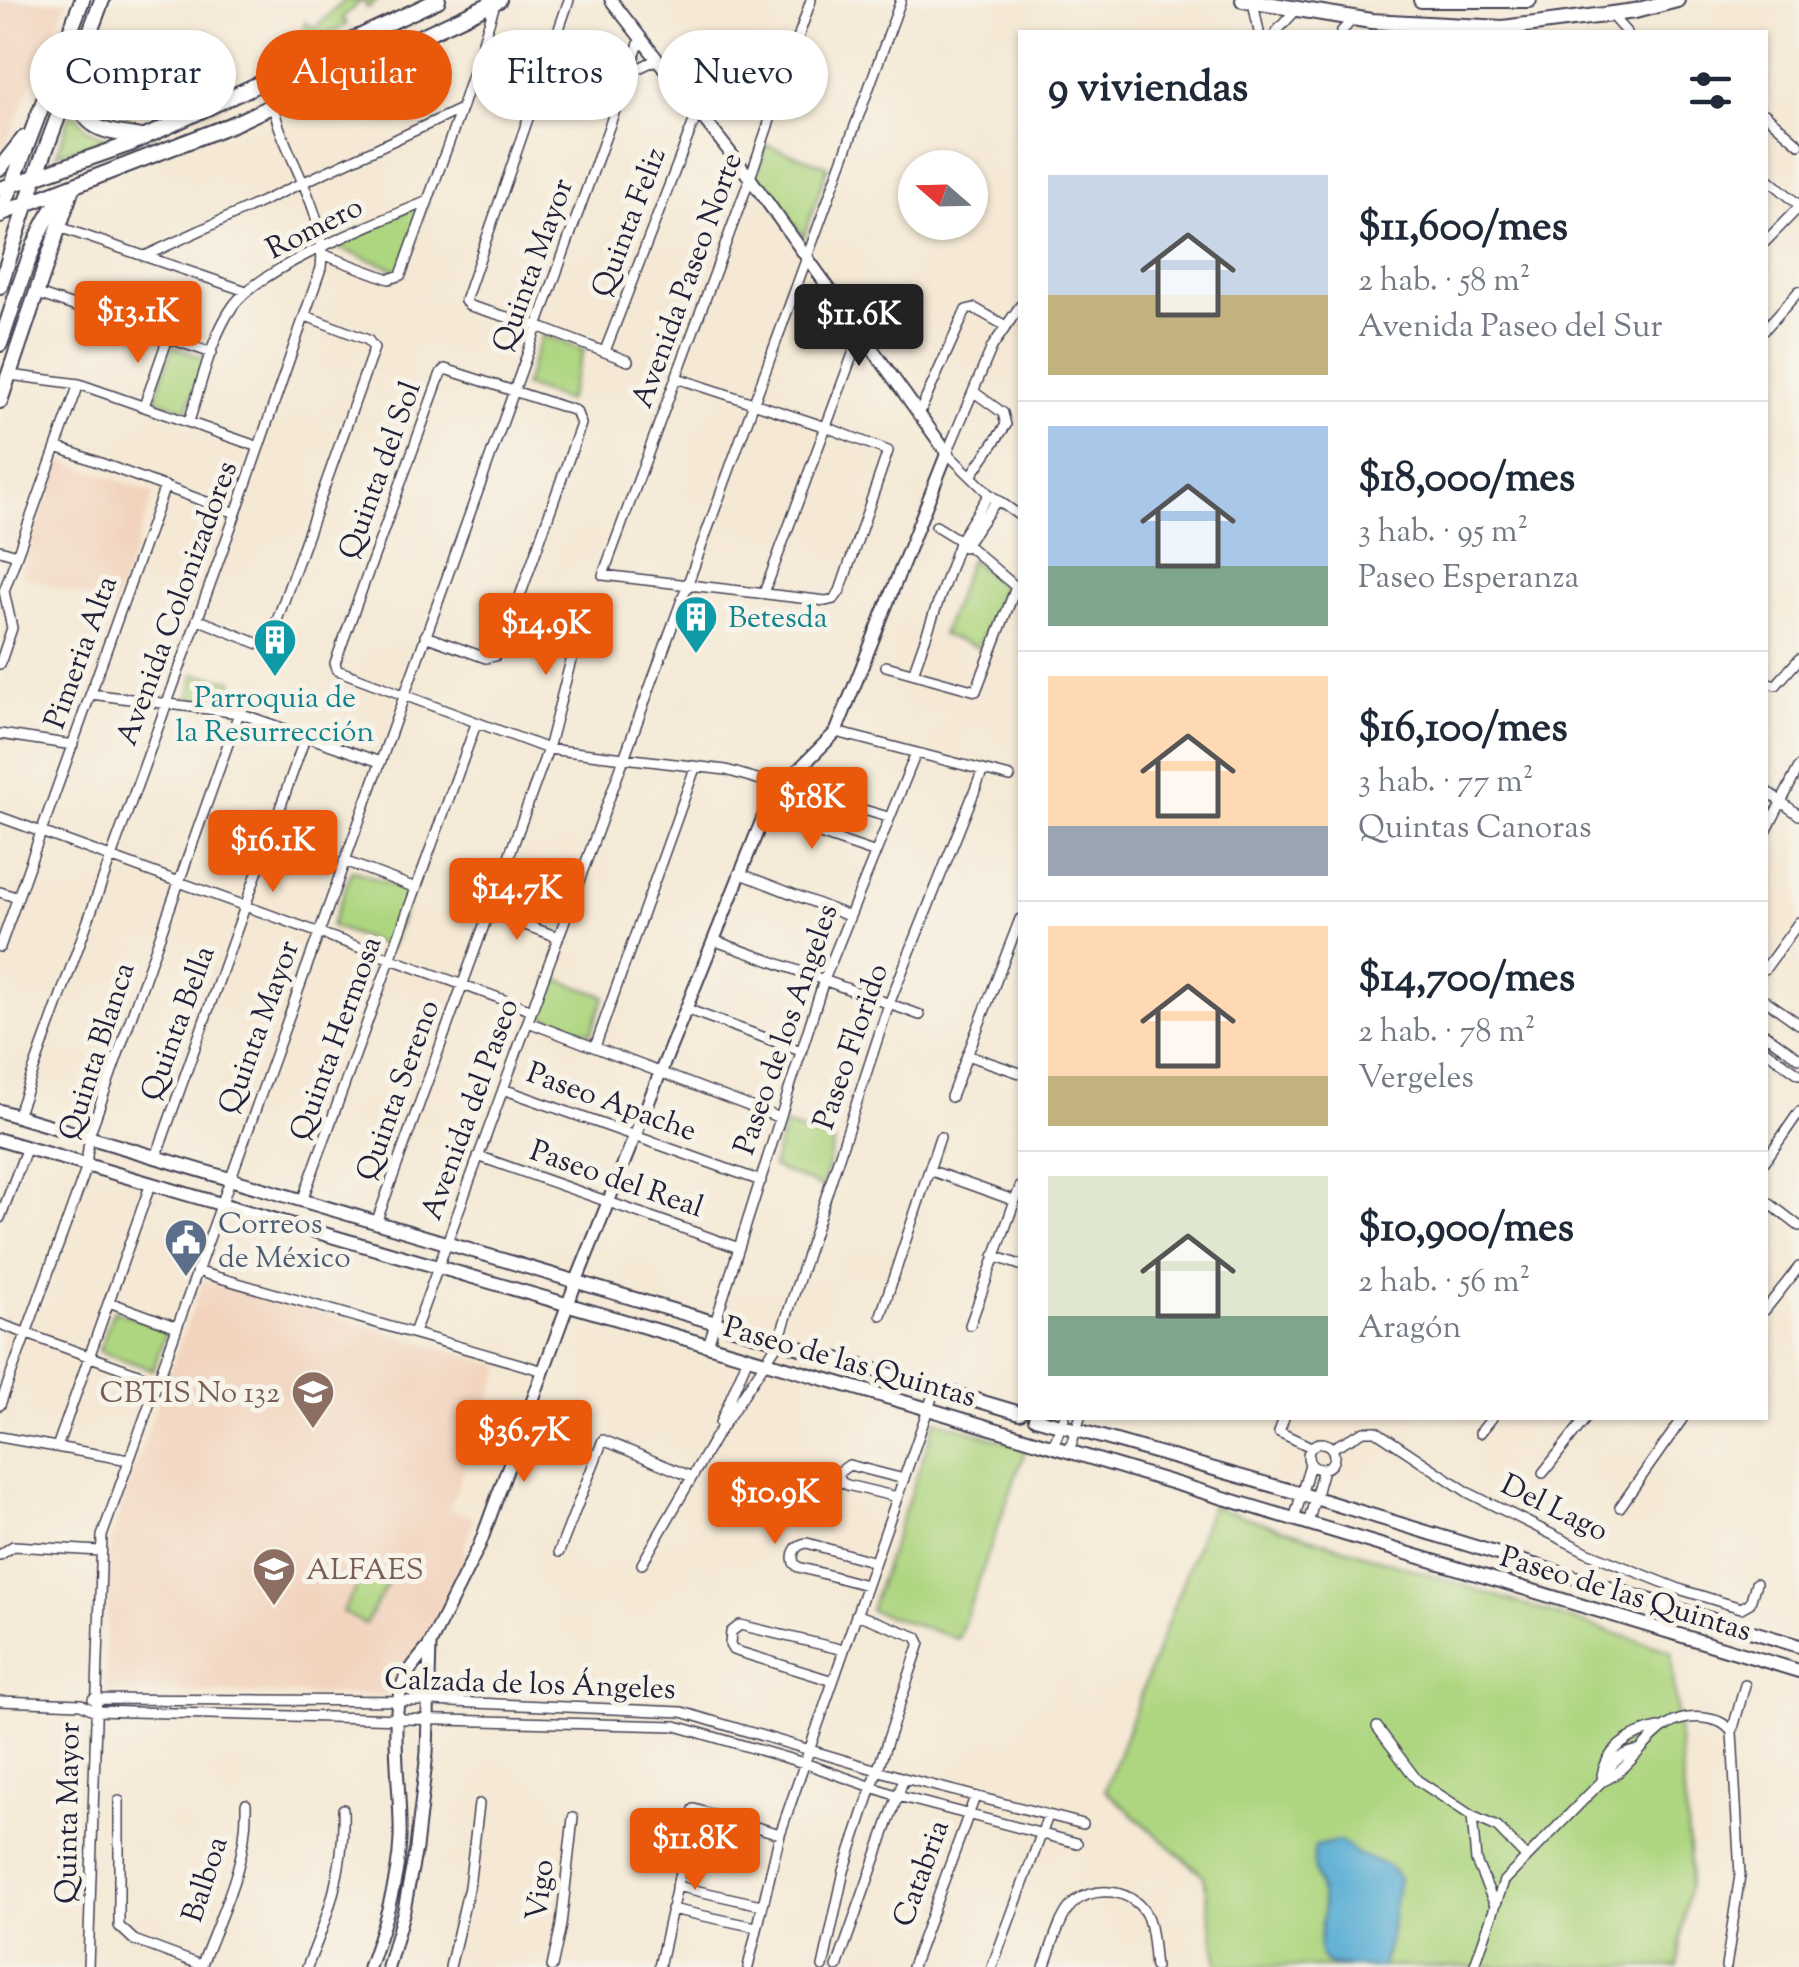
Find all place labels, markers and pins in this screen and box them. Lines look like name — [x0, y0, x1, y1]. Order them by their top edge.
pin: $13.1K — [57, 281, 219, 366]
pin: $11.6K — [778, 284, 940, 369]
pin: $14.9K — [465, 593, 627, 678]
building icon: Betesda — [673, 594, 719, 655]
place label: Betesda — [728, 598, 828, 641]
building icon: Parroquia de la Resurrección — [252, 617, 298, 678]
place label: Parroquia de la Resurrección — [176, 678, 374, 755]
pin: $18K — [753, 767, 871, 852]
pin: $16.1K — [192, 810, 354, 895]
pin: $14.7K — [436, 858, 598, 943]
place label: Correos de México — [218, 1204, 351, 1281]
public building icon: Correos de México — [163, 1217, 209, 1278]
school or university icon: CBTIS No 132 — [290, 1369, 336, 1430]
place label: CBTIS No 132 — [99, 1373, 280, 1416]
pin: $36.7K — [443, 1400, 605, 1485]
pin: $10.9K — [694, 1462, 856, 1547]
school or university icon: ALFAES — [251, 1546, 297, 1607]
place label: ALFAES — [306, 1550, 424, 1593]
pin: $11.8K — [614, 1808, 776, 1893]

